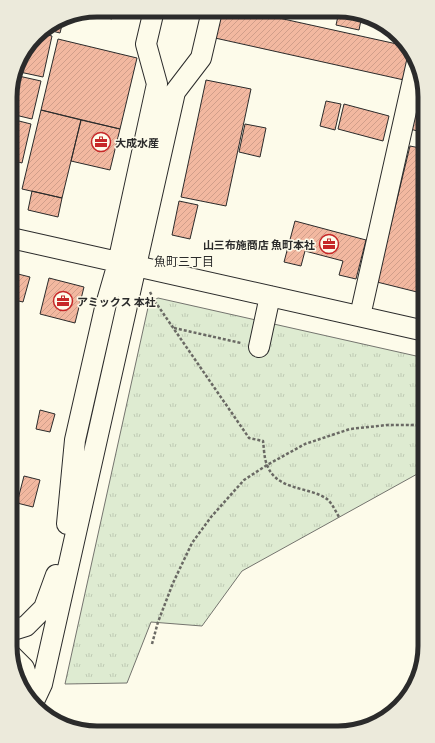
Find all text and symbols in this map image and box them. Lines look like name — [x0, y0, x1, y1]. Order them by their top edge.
office icon: 大成水産 — [90, 131, 112, 153]
place label: 大成水産 — [115, 136, 159, 149]
office icon: 山三布施商店 魚町本社 — [318, 233, 340, 255]
place label: 山三布施商店 魚町本社 — [203, 238, 315, 251]
district label: 魚町三丁目 — [154, 254, 214, 268]
office icon: アミックス 本社 — [52, 290, 74, 312]
place label: アミックス 本社 — [77, 295, 156, 308]

